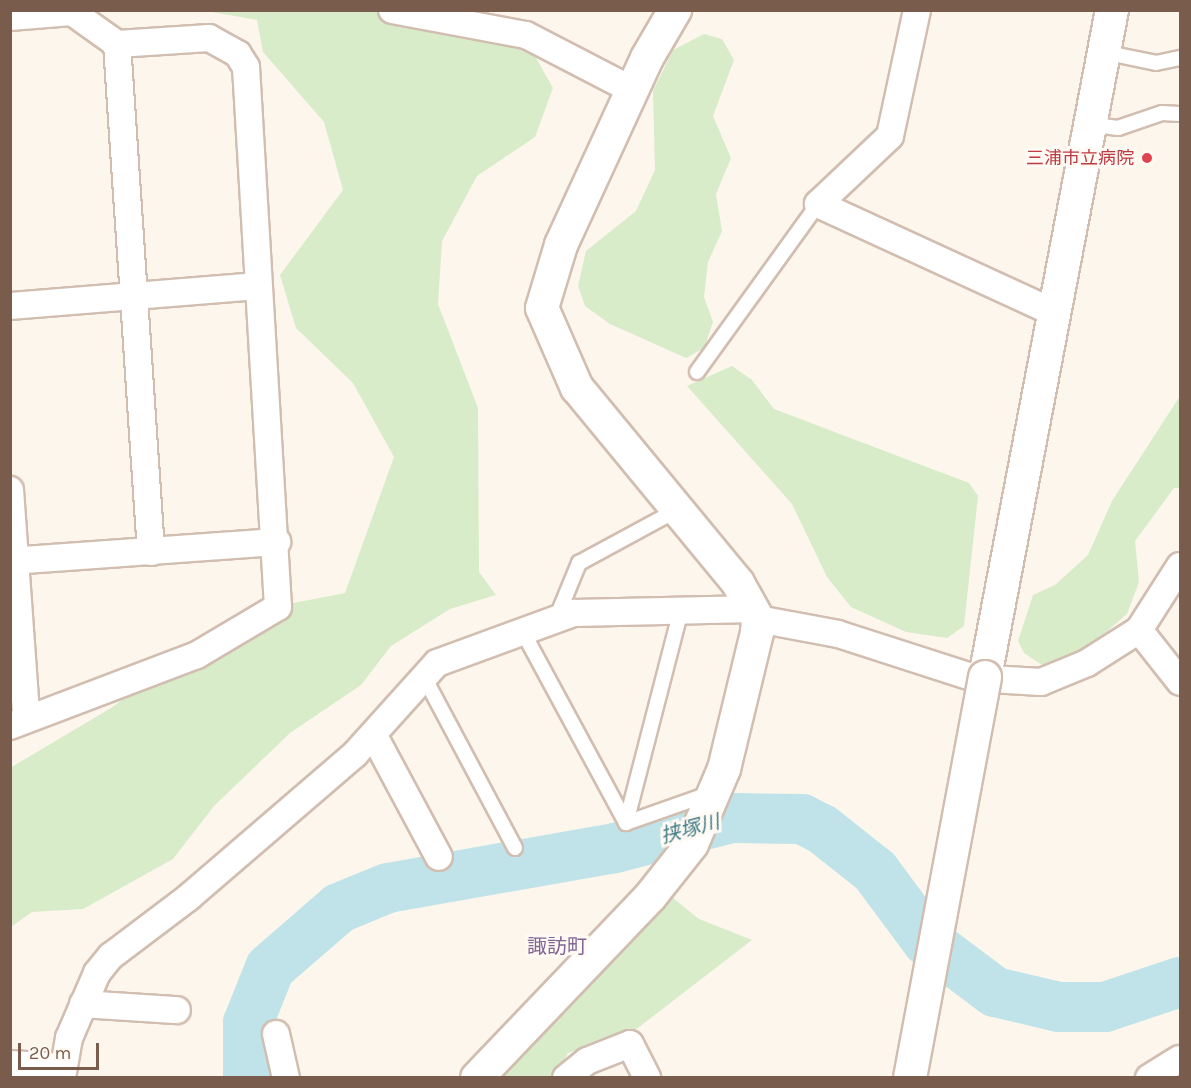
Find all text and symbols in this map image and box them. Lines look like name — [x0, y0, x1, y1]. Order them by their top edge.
place label: 三浦市立病院 — [1026, 147, 1134, 169]
marker: 三浦市立病院 — [1138, 149, 1156, 167]
water label: 挟塚川 — [658, 810, 722, 848]
district label: 諏訪町 — [527, 934, 587, 958]
scale bar — [21, 1031, 102, 1069]
text: 20 m — [29, 1042, 71, 1064]

